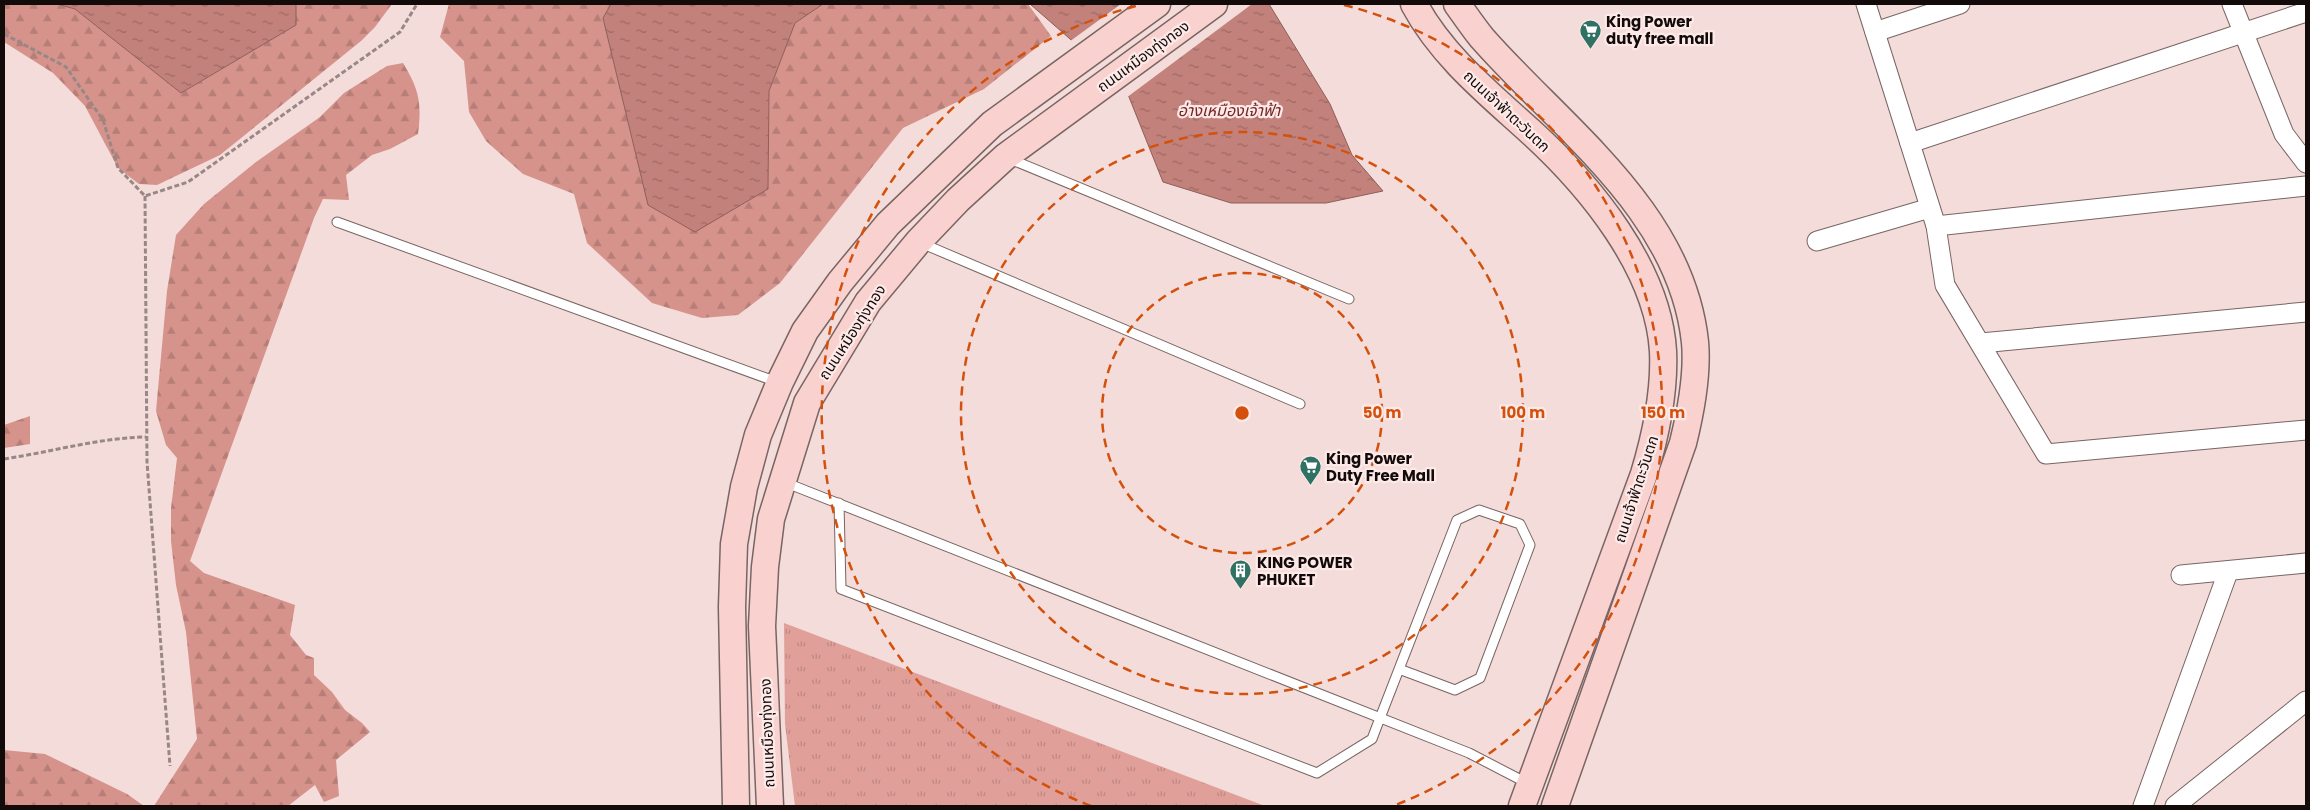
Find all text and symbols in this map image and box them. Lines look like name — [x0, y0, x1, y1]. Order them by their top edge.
place label: King Power duty free mall — [1606, 11, 1713, 49]
street label: ถนนเหมืองทุ่งทอง — [1093, 15, 1193, 97]
supermarket icon: King Power duty free mall — [1578, 18, 1602, 49]
street label: ถนนเจ้าฟ้าตะวันตก — [1459, 65, 1555, 157]
water label: อ่างเหมืองเจ้าฟ้า — [1178, 99, 1282, 122]
street label: ถนนเหมืองทุ่งทอง — [813, 280, 891, 384]
text: 50 m — [1363, 402, 1401, 423]
text: 100 m — [1501, 402, 1545, 423]
text: 150 m — [1641, 402, 1685, 423]
centre of rings — [1233, 404, 1251, 422]
street label: ถนนเจ้าฟ้าตะวันตก — [1609, 433, 1663, 545]
place label: King Power Duty Free Mall — [1326, 448, 1435, 486]
supermarket icon: King Power Duty Free Mall — [1298, 455, 1322, 486]
place label: KING POWER PHUKET — [1257, 552, 1353, 590]
building icon: KING POWER PHUKET — [1229, 559, 1253, 590]
street label: ถนนเหมืองทุ่งทอง — [755, 678, 779, 788]

